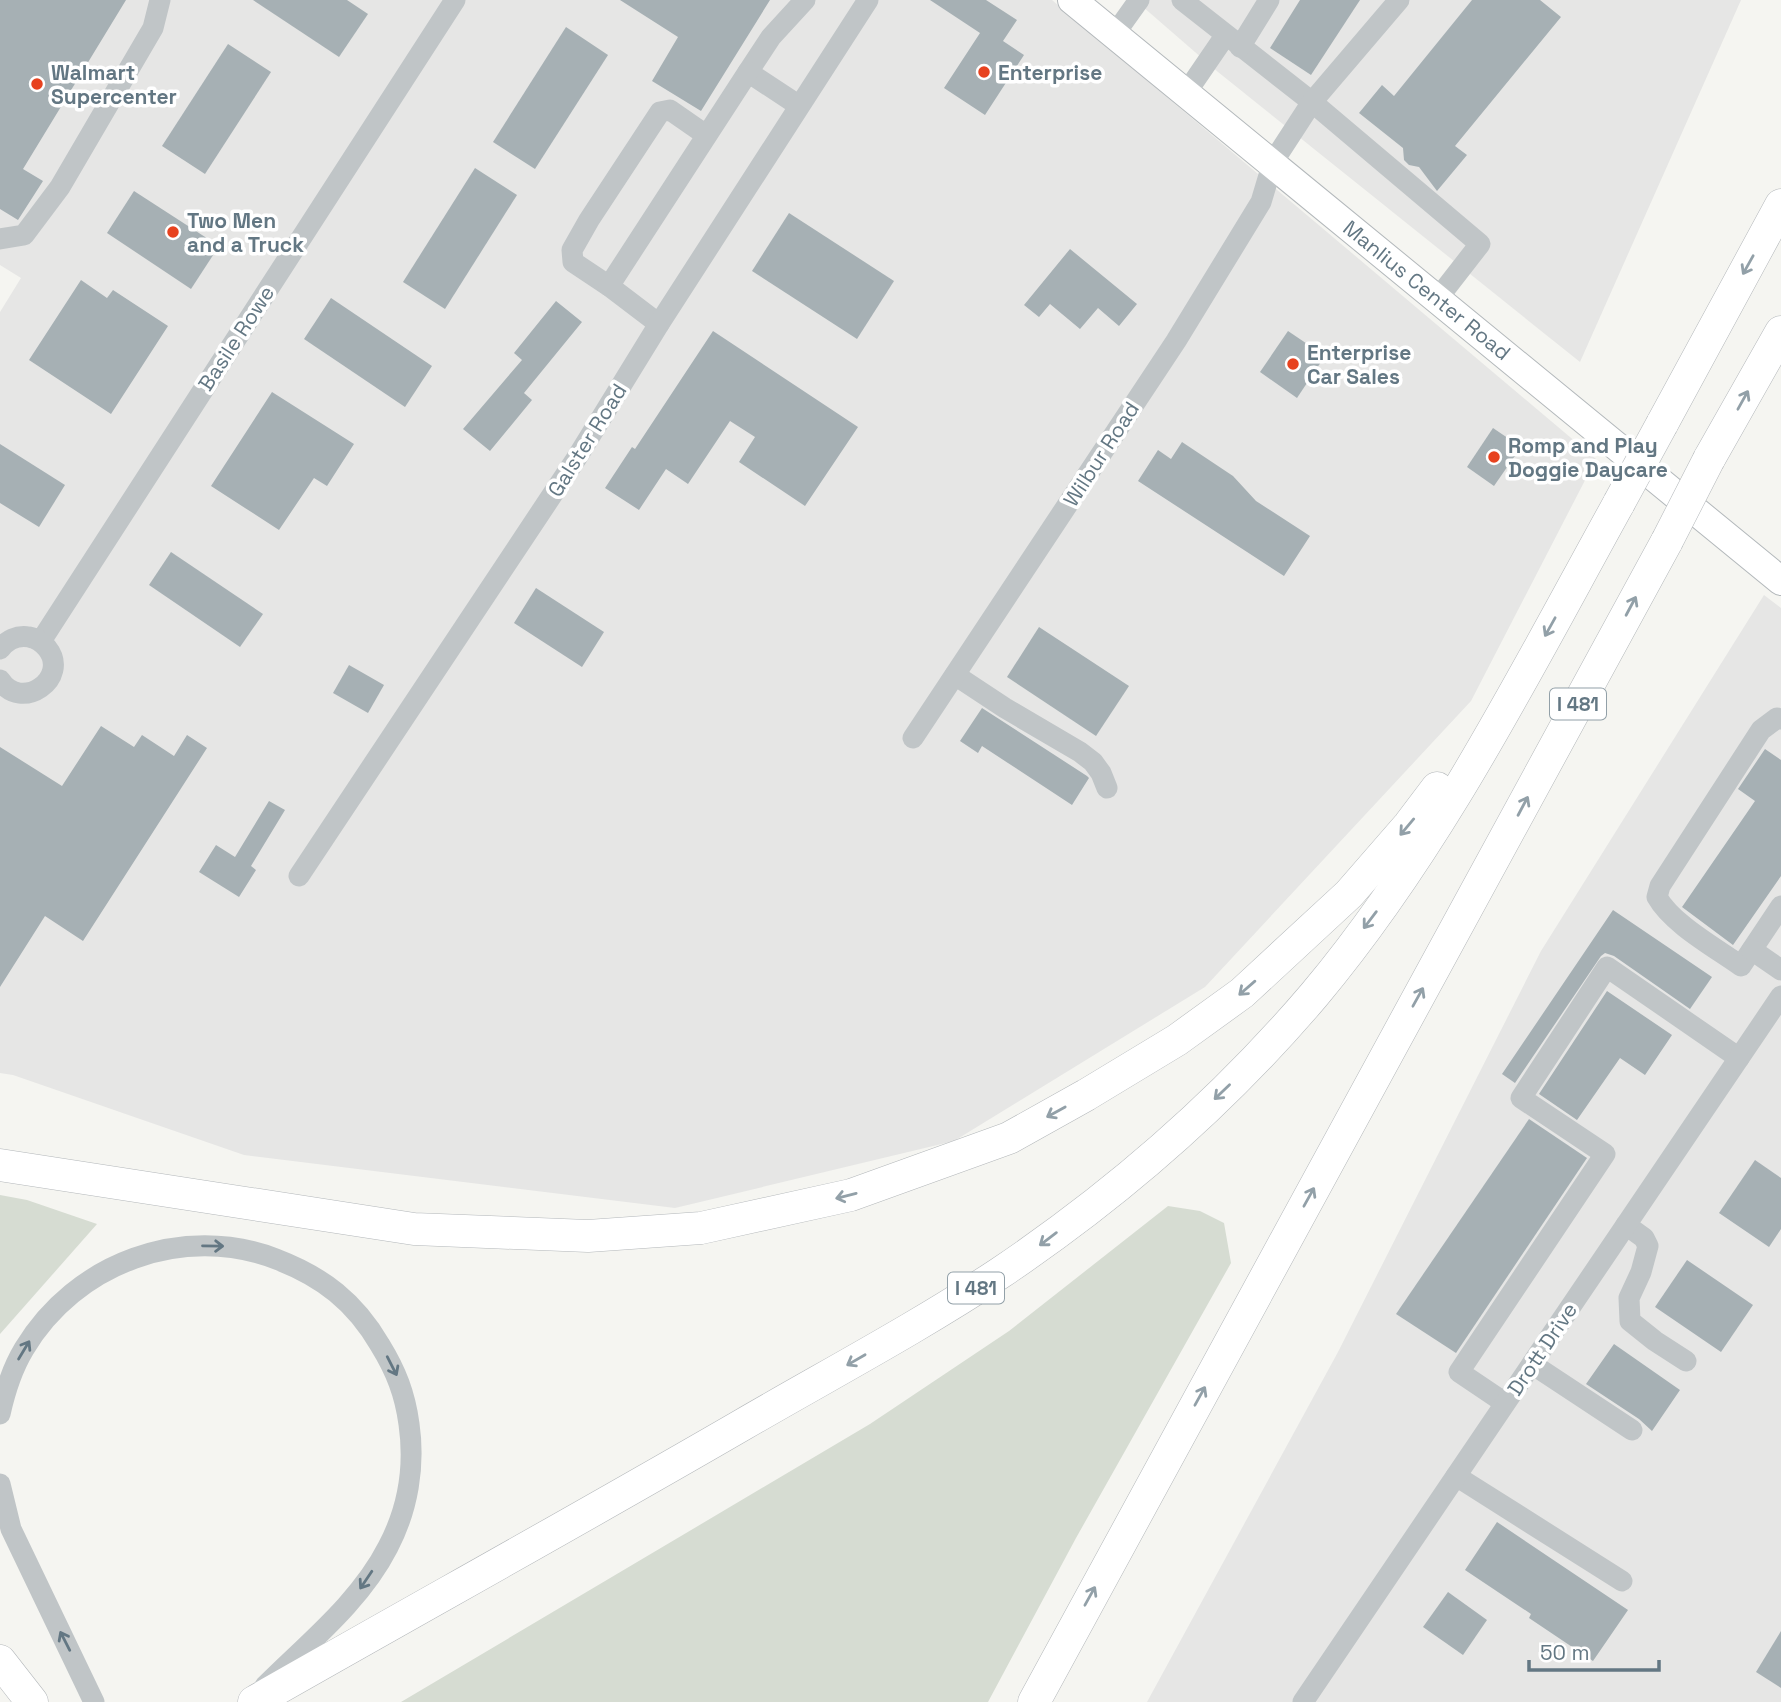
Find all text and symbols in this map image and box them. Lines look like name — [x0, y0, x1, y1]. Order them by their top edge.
place label: Walmart Supercenter — [51, 59, 177, 110]
place label: Enterprise — [998, 59, 1102, 86]
marker: Enterprise — [976, 64, 992, 80]
marker: Walmart Supercenter — [29, 76, 45, 92]
place label: Two Men and a Truck — [187, 207, 304, 258]
street label: Manlius Center Road — [1338, 214, 1516, 366]
marker: Two Men and a Truck — [165, 224, 181, 240]
one-way arrow — [1741, 254, 1755, 275]
street label: Basile Rowe — [192, 280, 280, 396]
place label: Enterprise Car Sales — [1307, 339, 1411, 390]
marker: Enterprise Car Sales — [1285, 356, 1301, 372]
street label: Galster Road — [542, 378, 632, 502]
one-way arrow — [1736, 390, 1750, 410]
street label: Wilbur Road — [1057, 396, 1145, 512]
place label: Romp and Play Doggie Daycare — [1508, 432, 1668, 483]
marker: Romp and Play Doggie Daycare — [1486, 449, 1502, 465]
one-way arrow — [1624, 597, 1638, 617]
one-way arrow — [1543, 616, 1556, 637]
road number: I 481 — [1550, 688, 1606, 720]
one-way arrow — [1516, 797, 1530, 817]
one-way arrow — [1399, 817, 1415, 835]
one-way arrow — [1363, 911, 1378, 929]
one-way arrow — [1238, 980, 1256, 996]
one-way arrow — [1412, 987, 1425, 1008]
one-way arrow — [1214, 1084, 1231, 1101]
one-way arrow — [1047, 1105, 1067, 1119]
one-way arrow — [1303, 1187, 1317, 1208]
one-way arrow — [835, 1190, 858, 1203]
one-way arrow — [1039, 1231, 1058, 1246]
one-way arrow — [201, 1239, 224, 1253]
road number: I 481 — [948, 1272, 1004, 1304]
street label: Drott Drive — [1501, 1297, 1583, 1401]
one-way arrow — [17, 1341, 31, 1361]
one-way arrow — [846, 1353, 866, 1367]
one-way arrow — [386, 1355, 399, 1376]
one-way arrow — [1193, 1387, 1207, 1407]
one-way arrow — [359, 1570, 373, 1589]
one-way arrow — [1084, 1586, 1097, 1607]
scale bar — [1529, 1628, 1658, 1672]
one-way arrow — [57, 1631, 71, 1651]
text: 50 m — [1540, 1639, 1590, 1666]

